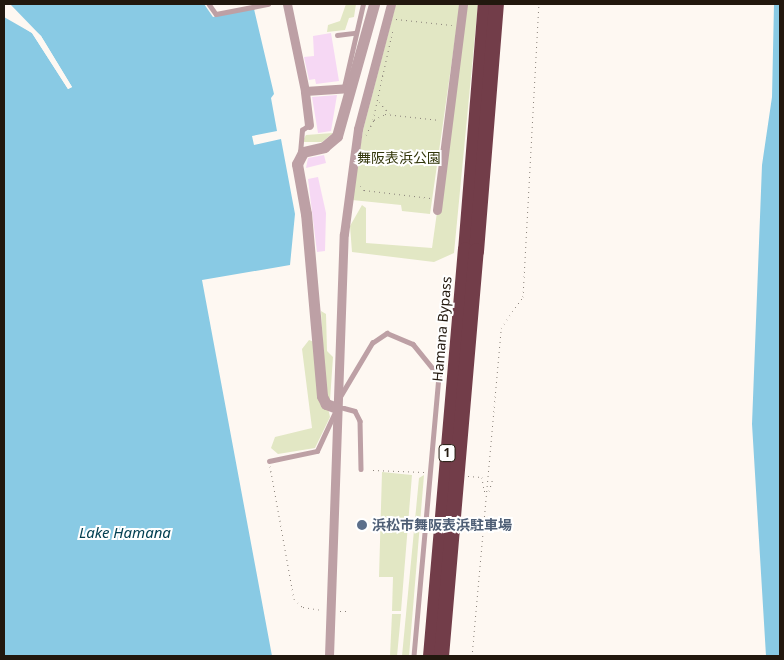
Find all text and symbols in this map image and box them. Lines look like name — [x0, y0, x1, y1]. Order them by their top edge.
park label: 舞阪表浜公園 — [357, 150, 441, 166]
street label: Hamana Bypass — [429, 276, 455, 382]
road number: 1 — [438, 443, 456, 462]
place label: 浜松市舞阪表浜駐車場 — [372, 517, 512, 533]
marker: 浜松市舞阪表浜駐車場 — [356, 519, 368, 531]
water label: Lake Hamana — [79, 524, 171, 542]

